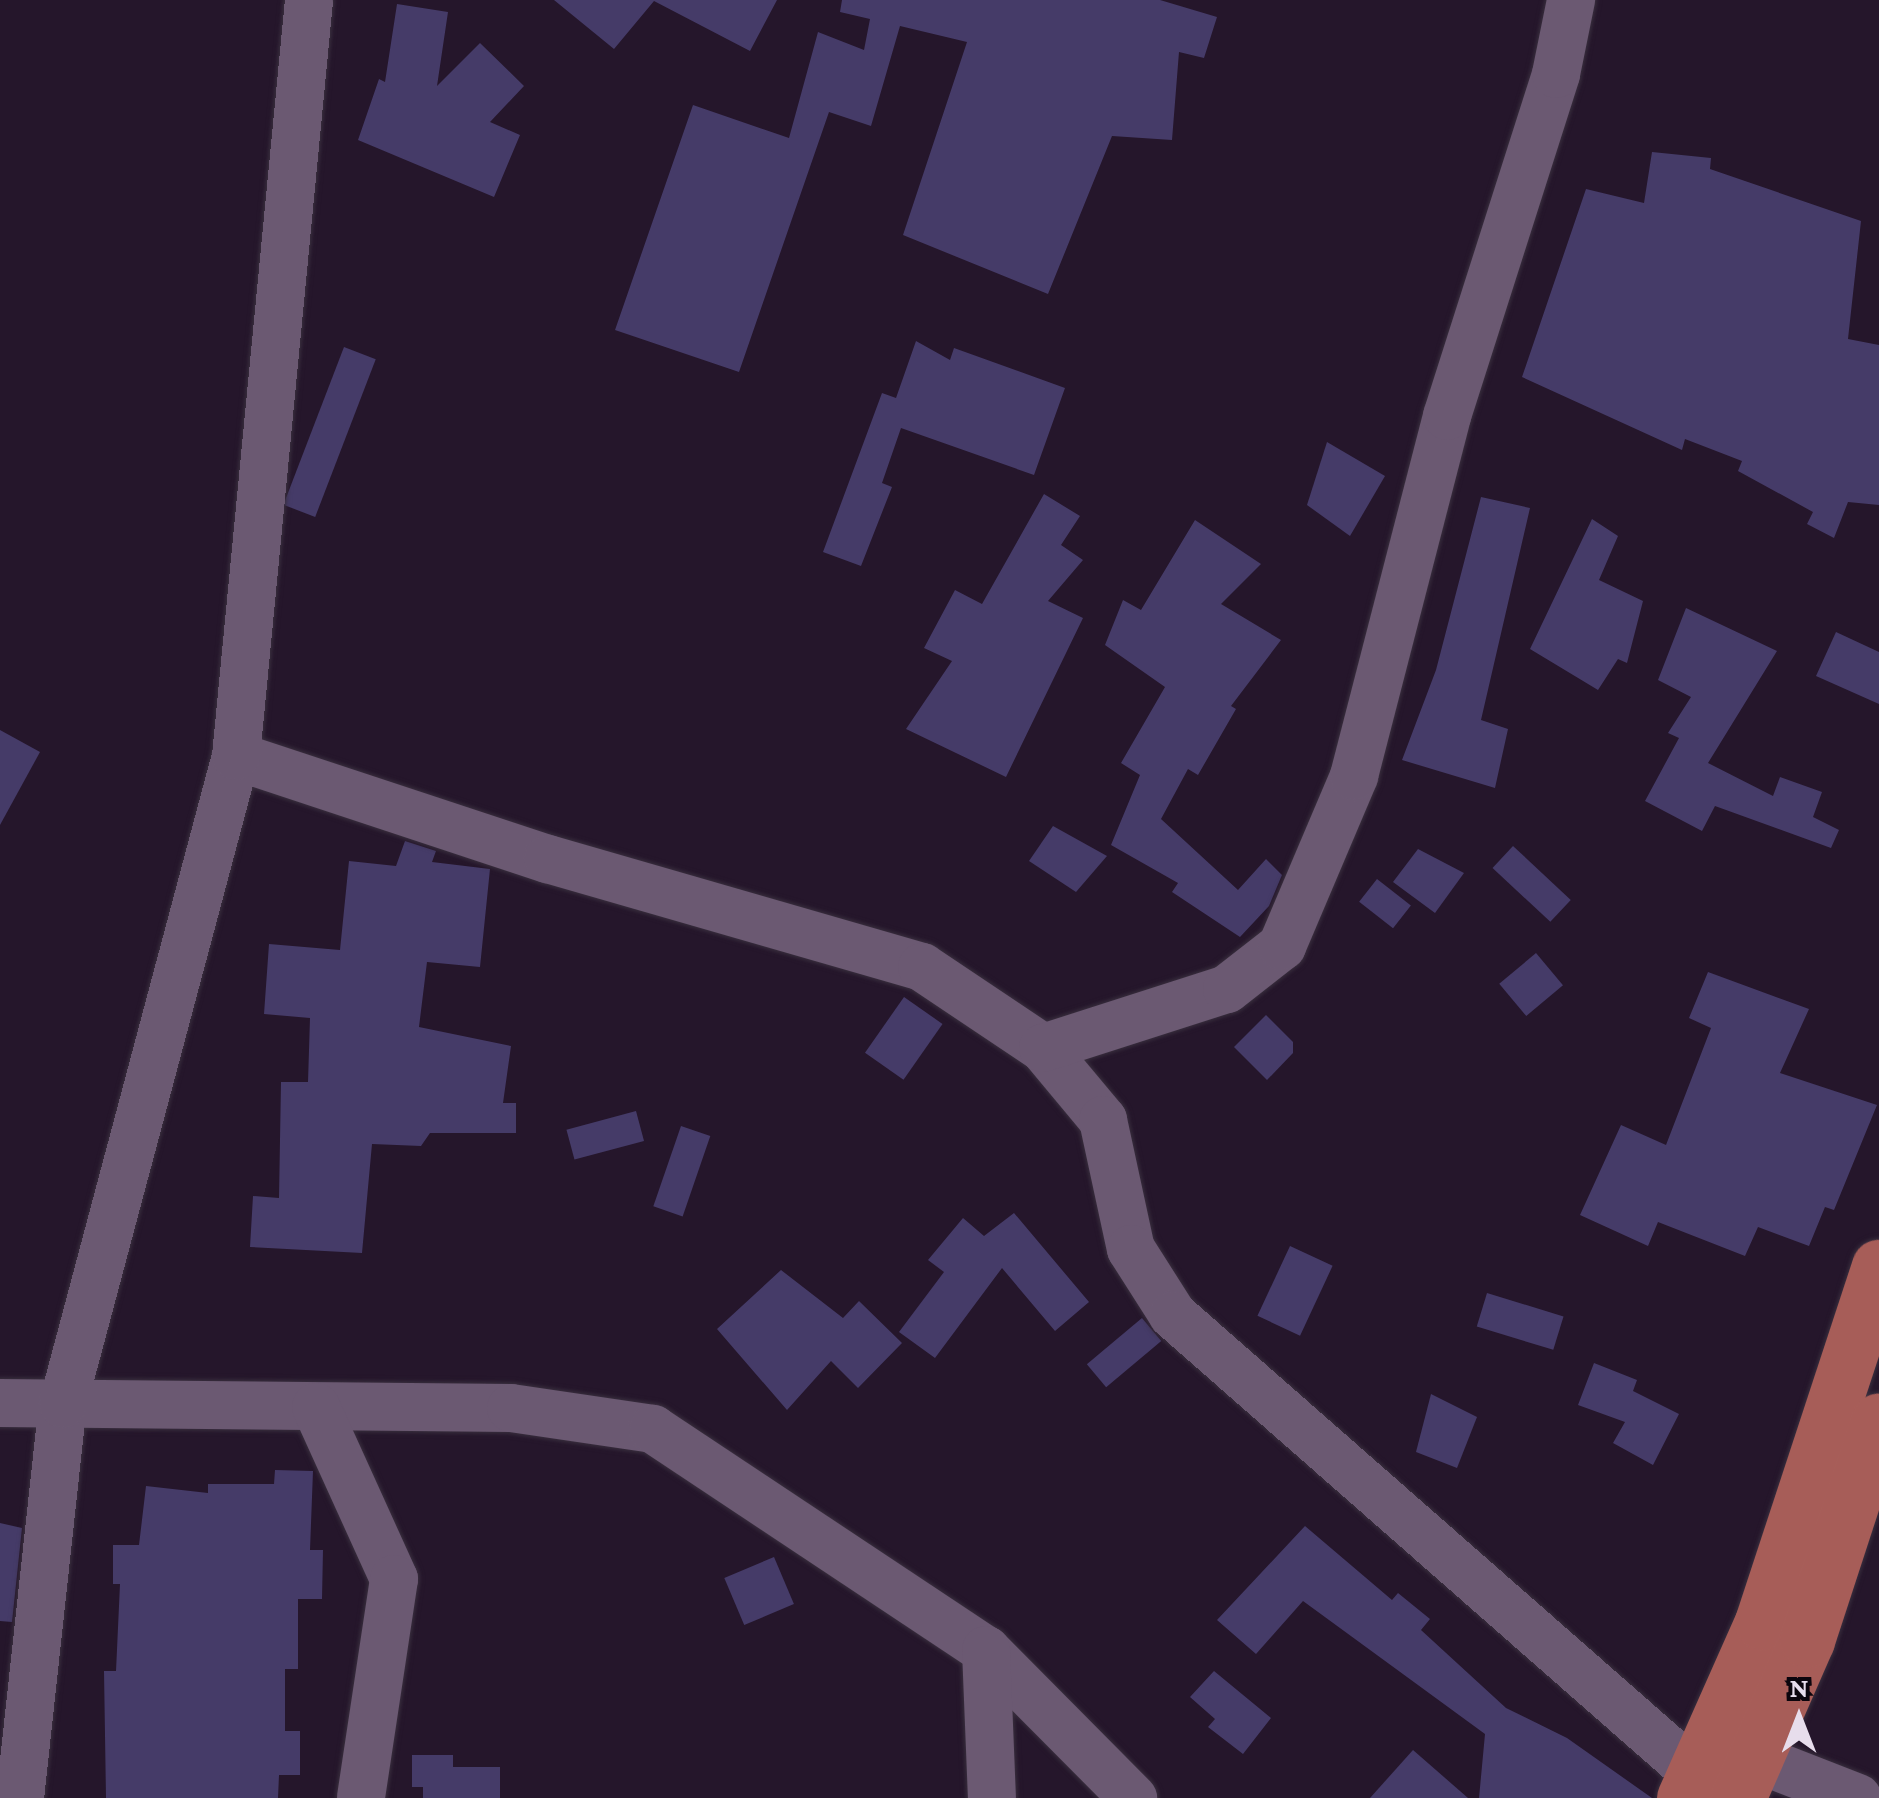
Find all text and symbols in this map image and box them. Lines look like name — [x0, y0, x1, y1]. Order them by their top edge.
north arrow — [1749, 1668, 1849, 1768]
text: N — [1789, 1672, 1809, 1703]

